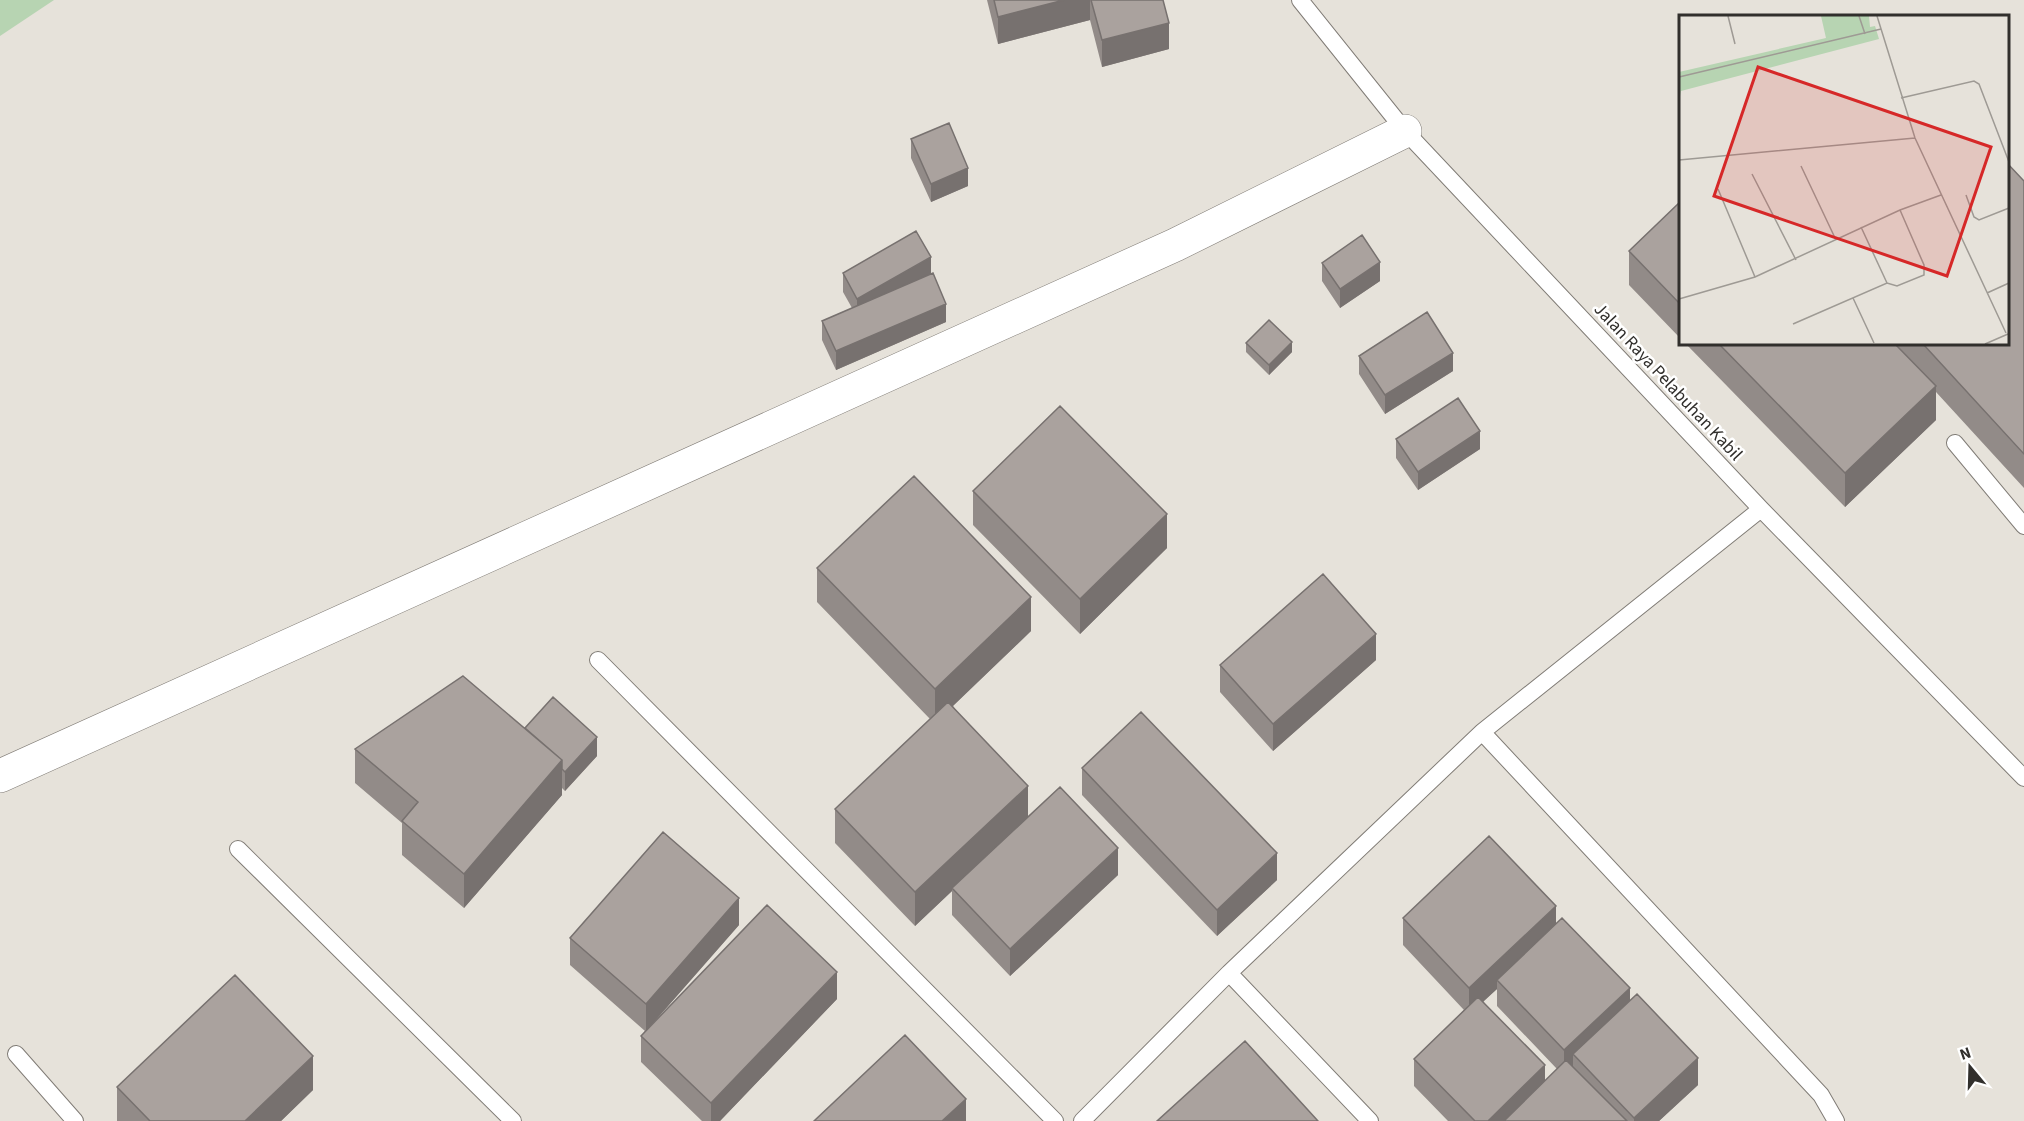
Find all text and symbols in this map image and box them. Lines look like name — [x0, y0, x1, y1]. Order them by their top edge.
inset map — [1679, 15, 2009, 345]
street label: Jalan Raya Pelabuhan Kabil — [1588, 298, 1748, 466]
north arrow — [1940, 1037, 2000, 1097]
text: N — [1957, 1042, 1974, 1066]

